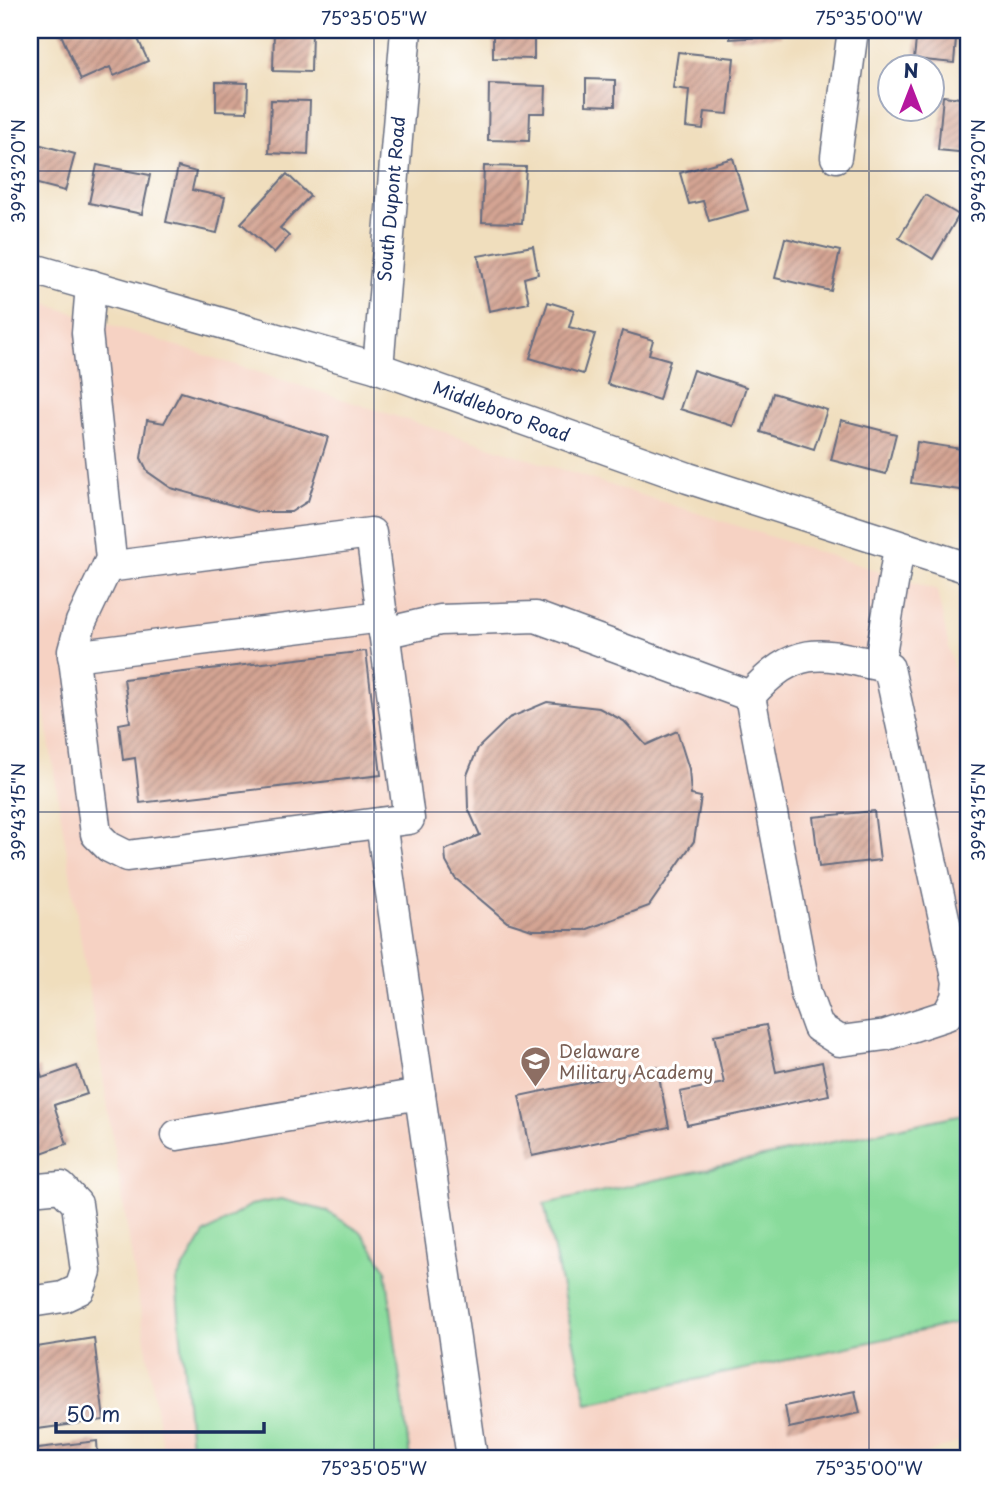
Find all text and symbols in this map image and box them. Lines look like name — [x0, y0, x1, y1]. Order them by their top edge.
text: 75°35'05"W — [321, 4, 427, 31]
text: 75°35'00"W — [815, 4, 923, 31]
north arrow — [876, 52, 946, 122]
text: N — [903, 56, 919, 84]
street label: South Dupont Road — [370, 115, 411, 283]
text: 39°43'20"N — [4, 119, 31, 223]
text: 39°43'20"N — [964, 119, 991, 223]
street label: Middleboro Road — [429, 373, 574, 448]
text: 39°43'15"N — [4, 763, 31, 861]
text: 39°43'15"N — [964, 763, 991, 861]
place label: Delaware Military Academy — [559, 1037, 714, 1085]
school or university icon: Delaware Military Academy — [519, 1045, 553, 1089]
scale bar — [56, 1390, 264, 1434]
text: 50 m — [66, 1397, 120, 1429]
text: 75°35'05"W — [321, 1454, 427, 1481]
text: 75°35'00"W — [815, 1454, 923, 1481]

